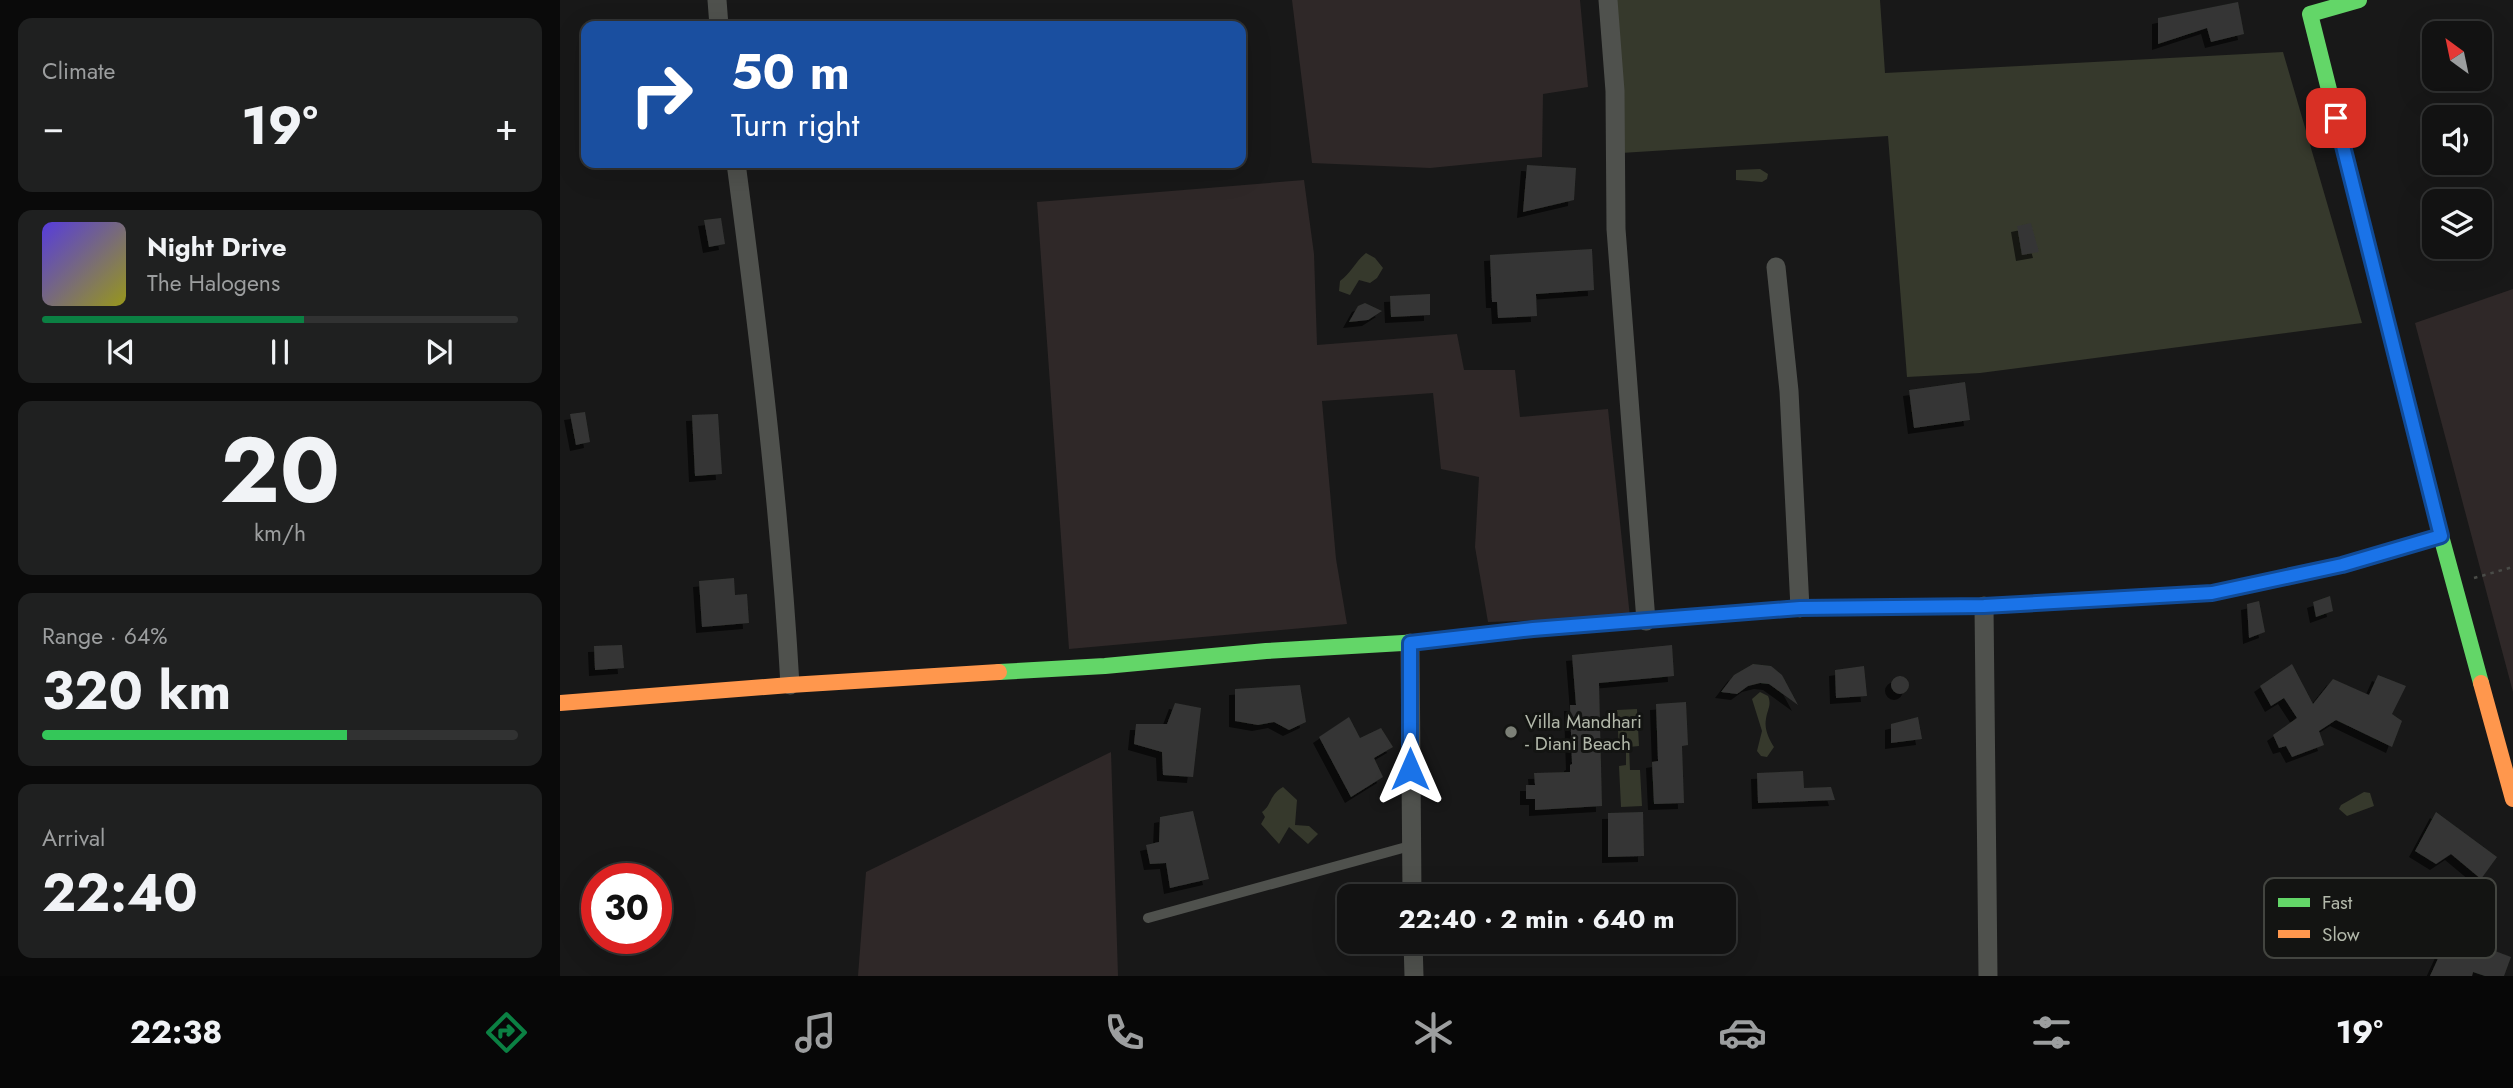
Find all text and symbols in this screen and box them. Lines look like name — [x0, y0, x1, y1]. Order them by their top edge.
north arrow — [2422, 21, 2492, 91]
map controls — [2422, 21, 2492, 259]
text: 50 m — [731, 37, 850, 107]
icon: right — [616, 49, 707, 140]
text: Climate — [42, 54, 115, 88]
text: 19° — [241, 88, 318, 164]
pin — [2306, 88, 2366, 148]
text: − — [42, 99, 64, 154]
text: + — [495, 99, 518, 154]
icon: arrive — [2317, 99, 2355, 137]
text: Turn right — [731, 102, 860, 148]
button: sound — [2422, 105, 2492, 175]
button: layers — [2422, 189, 2492, 259]
text: Night Drive — [147, 228, 287, 266]
text: The Halogens — [147, 266, 280, 300]
icon: previous — [102, 333, 140, 371]
icon: pause — [261, 333, 299, 371]
icon: next — [420, 333, 458, 371]
text: 20 — [220, 405, 340, 536]
text: km/h — [254, 516, 306, 550]
text: Range · 64% — [42, 619, 168, 653]
text: 320 km — [42, 653, 231, 729]
place label: Villa Mandhari - Diani Beach — [1525, 708, 1642, 757]
marker: Villa Mandhari - Diani Beach — [1503, 724, 1519, 740]
position arrow — [1373, 732, 1447, 806]
text: Arrival — [42, 821, 105, 855]
text: 22:40 — [42, 855, 198, 931]
speed limit sign: 30 — [581, 863, 672, 954]
legend — [2264, 878, 2496, 958]
text: Fast — [2322, 889, 2353, 916]
text: 22:40 · 2 min · 640 m — [1399, 900, 1674, 938]
text: Slow — [2322, 921, 2360, 948]
icon: directions — [482, 1008, 531, 1057]
icon: music — [791, 1008, 840, 1057]
icon: phone — [1100, 1008, 1149, 1057]
icon: climate — [1409, 1008, 1458, 1057]
icon: car — [1718, 1008, 1767, 1057]
icon: filters — [2027, 1008, 2076, 1057]
text: 22:38 — [130, 1009, 222, 1055]
text: 19° — [2336, 1009, 2383, 1055]

